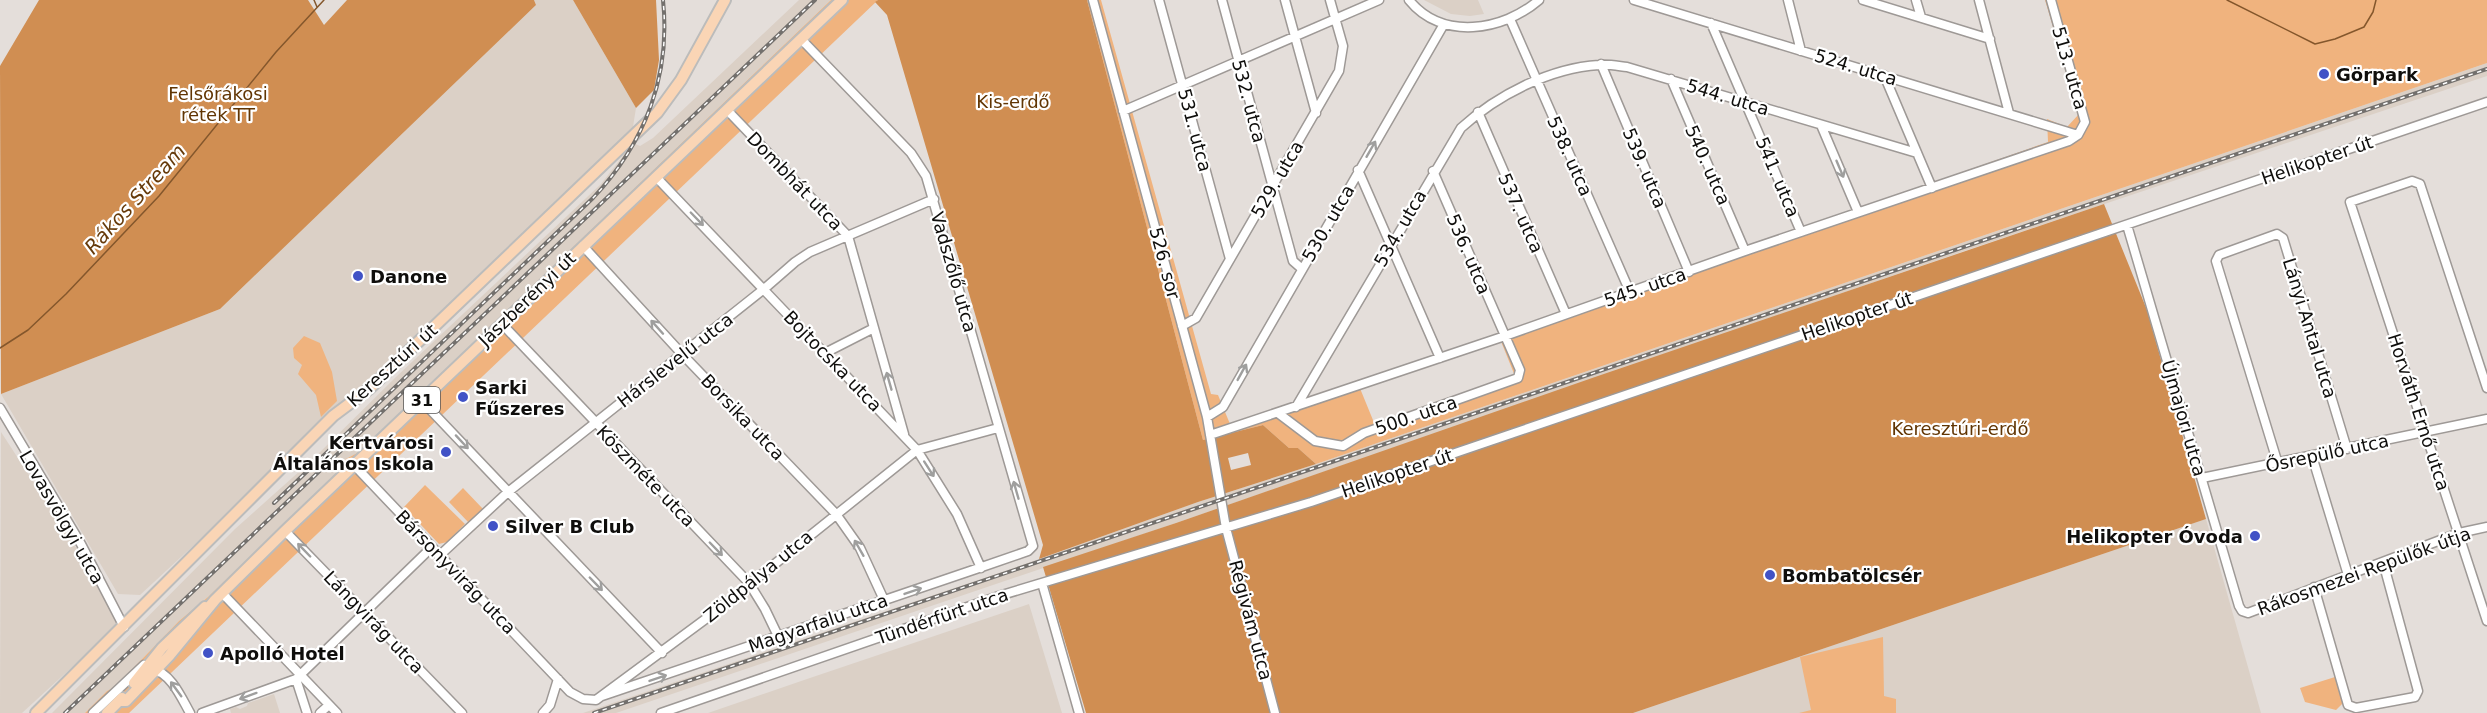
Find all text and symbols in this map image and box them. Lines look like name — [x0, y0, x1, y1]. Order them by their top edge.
street label: 513. utca — [2048, 24, 2092, 112]
street label: 524. utca — [1812, 45, 1900, 89]
street label: 532. utca — [1228, 57, 1270, 145]
place label: Görpark — [2336, 64, 2419, 85]
marker: Görpark — [2317, 67, 2331, 81]
street label: 544. utca — [1684, 75, 1772, 119]
park label: Felsőrákosi rétek TT — [168, 83, 268, 125]
street label: 531. utca — [1174, 86, 1216, 174]
park label: Kis-erdő — [976, 91, 1050, 112]
street label: 538. utca — [1543, 113, 1597, 199]
street label: 540. utca — [1681, 122, 1735, 208]
street label: 539. utca — [1619, 125, 1671, 211]
street label: Dombhát utca — [743, 128, 847, 234]
street label: Helikopter út — [2258, 131, 2376, 189]
street label: 541. utca — [1752, 134, 1804, 220]
street label: 529. utca — [1247, 137, 1307, 221]
water label: Rákos Stream — [79, 139, 191, 259]
one-way arrow — [1365, 141, 1377, 158]
one-way arrow — [1835, 159, 1846, 177]
street label: 537. utca — [1494, 170, 1548, 256]
street label: 530. utca — [1298, 181, 1358, 265]
street label: 534. utca — [1370, 186, 1430, 270]
street label: Vadszőlő utca — [927, 209, 981, 335]
street label: 536. utca — [1443, 211, 1495, 297]
one-way arrow — [689, 212, 704, 227]
street label: 526. sor — [1145, 225, 1185, 302]
street label: Jászberényi út — [473, 247, 580, 351]
street label: Lányi Antal utca — [2279, 255, 2341, 401]
street label: 545. utca — [1601, 263, 1689, 311]
place label: Danone — [370, 266, 447, 287]
marker: Danone — [351, 269, 365, 283]
street label: Helikopter út — [1798, 287, 1916, 345]
street label: Bojtocska utca — [780, 306, 886, 416]
street label: Hárslevelű utca — [613, 308, 737, 412]
street label: Keresztúri út — [343, 319, 441, 411]
one-way arrow — [650, 319, 664, 334]
street label: Horváth Ernő utca — [2384, 331, 2454, 493]
street label: Újmajori utca — [2157, 357, 2211, 479]
one-way arrow — [1237, 364, 1248, 382]
street label: Borsika utca — [697, 370, 789, 464]
one-way arrow — [883, 372, 894, 391]
place label: Sarki Fűszeres — [475, 377, 564, 419]
road number: 31 — [404, 387, 440, 413]
marker: Sarki Fűszeres — [456, 390, 470, 404]
street label: 500. utca — [1372, 391, 1460, 439]
park label: Keresztúri-erdő — [1892, 418, 2028, 439]
street label: Köszméte utca — [592, 421, 700, 531]
street label: Ősrepülő utca — [2263, 430, 2391, 476]
place label: Kertvárosi Általános Iskola — [273, 432, 434, 474]
one-way arrow — [454, 435, 469, 450]
street label: Helikopter út — [1338, 444, 1456, 502]
marker: Kertvárosi Általános Iskola — [439, 445, 453, 459]
street label: Lovasvölgyi utca — [15, 447, 109, 587]
one-way arrow — [924, 460, 936, 477]
one-way arrow — [1010, 481, 1021, 500]
street label: Bársonyvirág utca — [392, 506, 520, 638]
place label: Silver B Club — [505, 516, 635, 537]
marker: Silver B Club — [486, 519, 500, 533]
street label: Rákosmezei Repülők útja — [2254, 523, 2474, 619]
street label: Zöldpálya utca — [699, 526, 817, 626]
place label: Helikopter Óvoda — [2066, 526, 2243, 547]
marker: Helikopter Óvoda — [2248, 529, 2262, 543]
one-way arrow — [853, 540, 865, 557]
one-way arrow — [709, 542, 723, 557]
one-way arrow — [297, 543, 312, 558]
street label: Régivám utca — [1225, 558, 1277, 682]
place label: Bombatölcsér — [1782, 565, 1922, 586]
street label: Lángvirág utca — [320, 566, 428, 678]
marker: Bombatölcsér — [1763, 568, 1777, 582]
one-way arrow — [589, 576, 603, 591]
street label: Tündérfürt utca — [872, 584, 1011, 649]
one-way arrow — [903, 584, 921, 595]
street label: Magyarfalu utca — [746, 589, 890, 657]
place label: Apolló Hotel — [220, 643, 345, 664]
marker: Apolló Hotel — [201, 646, 215, 660]
one-way arrow — [648, 672, 667, 683]
one-way arrow — [169, 682, 182, 698]
one-way arrow — [240, 691, 258, 702]

